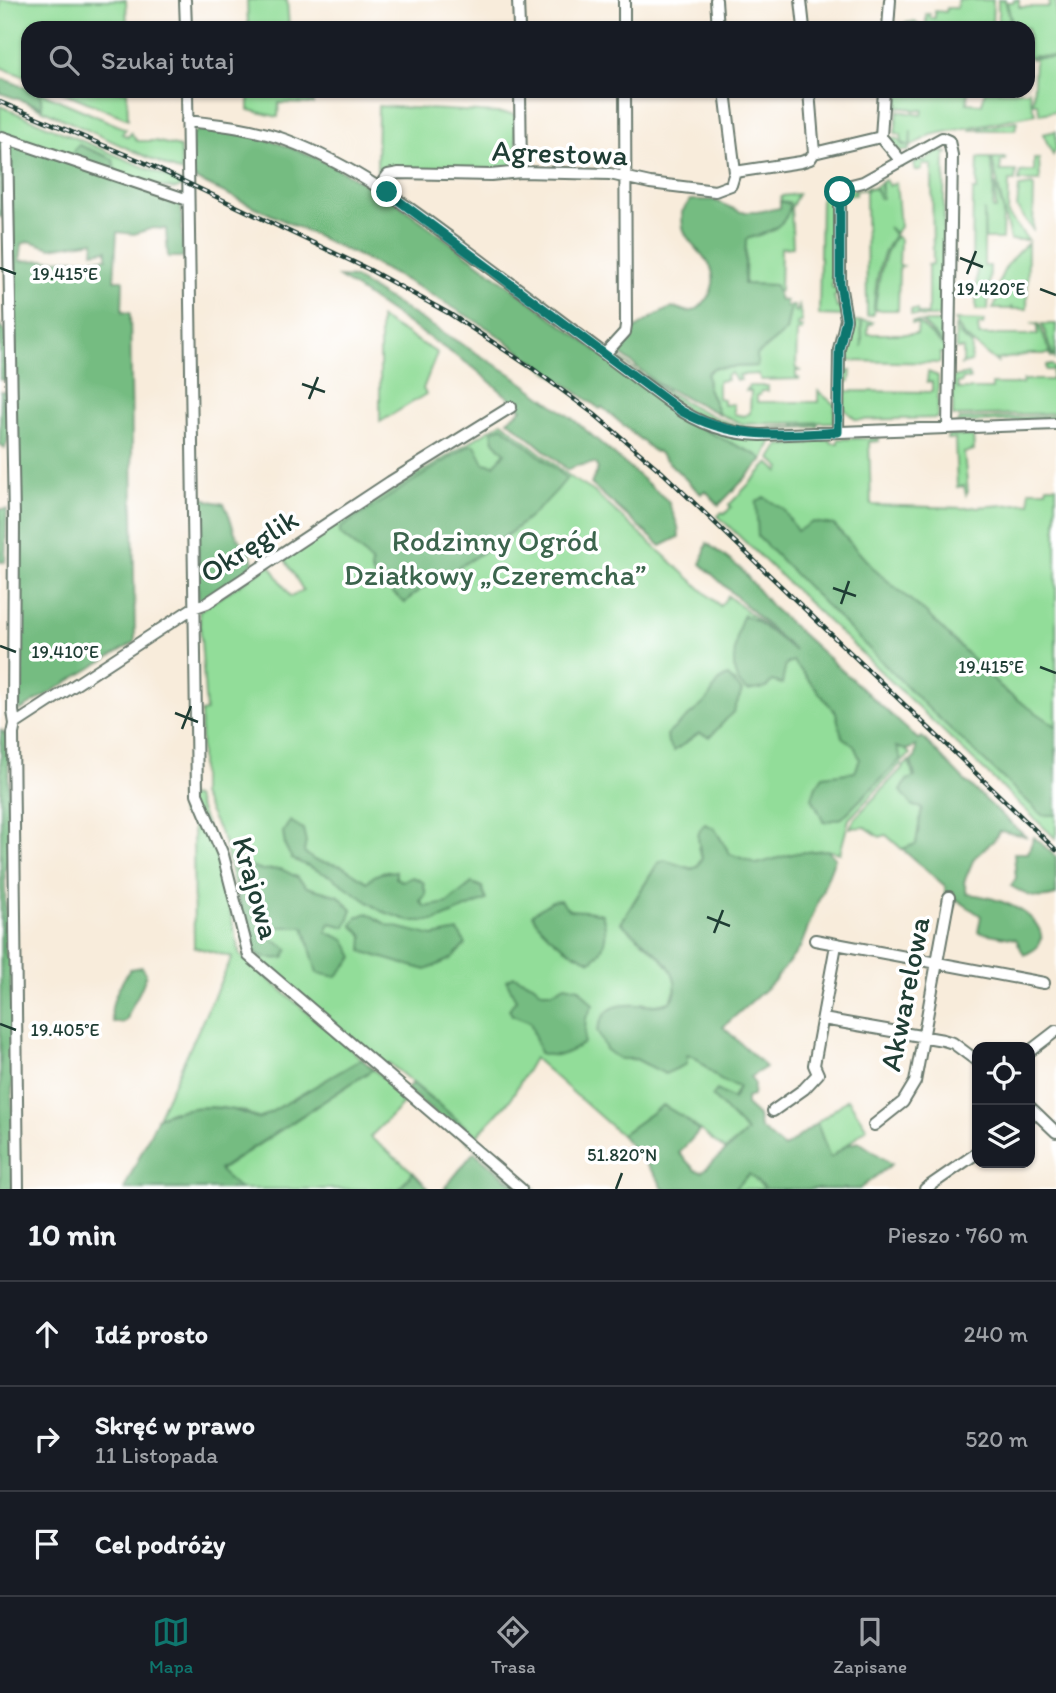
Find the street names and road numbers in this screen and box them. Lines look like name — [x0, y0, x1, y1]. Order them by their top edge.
street label: Agrestowa — [491, 132, 629, 173]
street label: Okręglik — [193, 500, 305, 591]
street label: Krajowa — [224, 832, 289, 944]
street label: Akwarelowa — [871, 913, 938, 1074]

